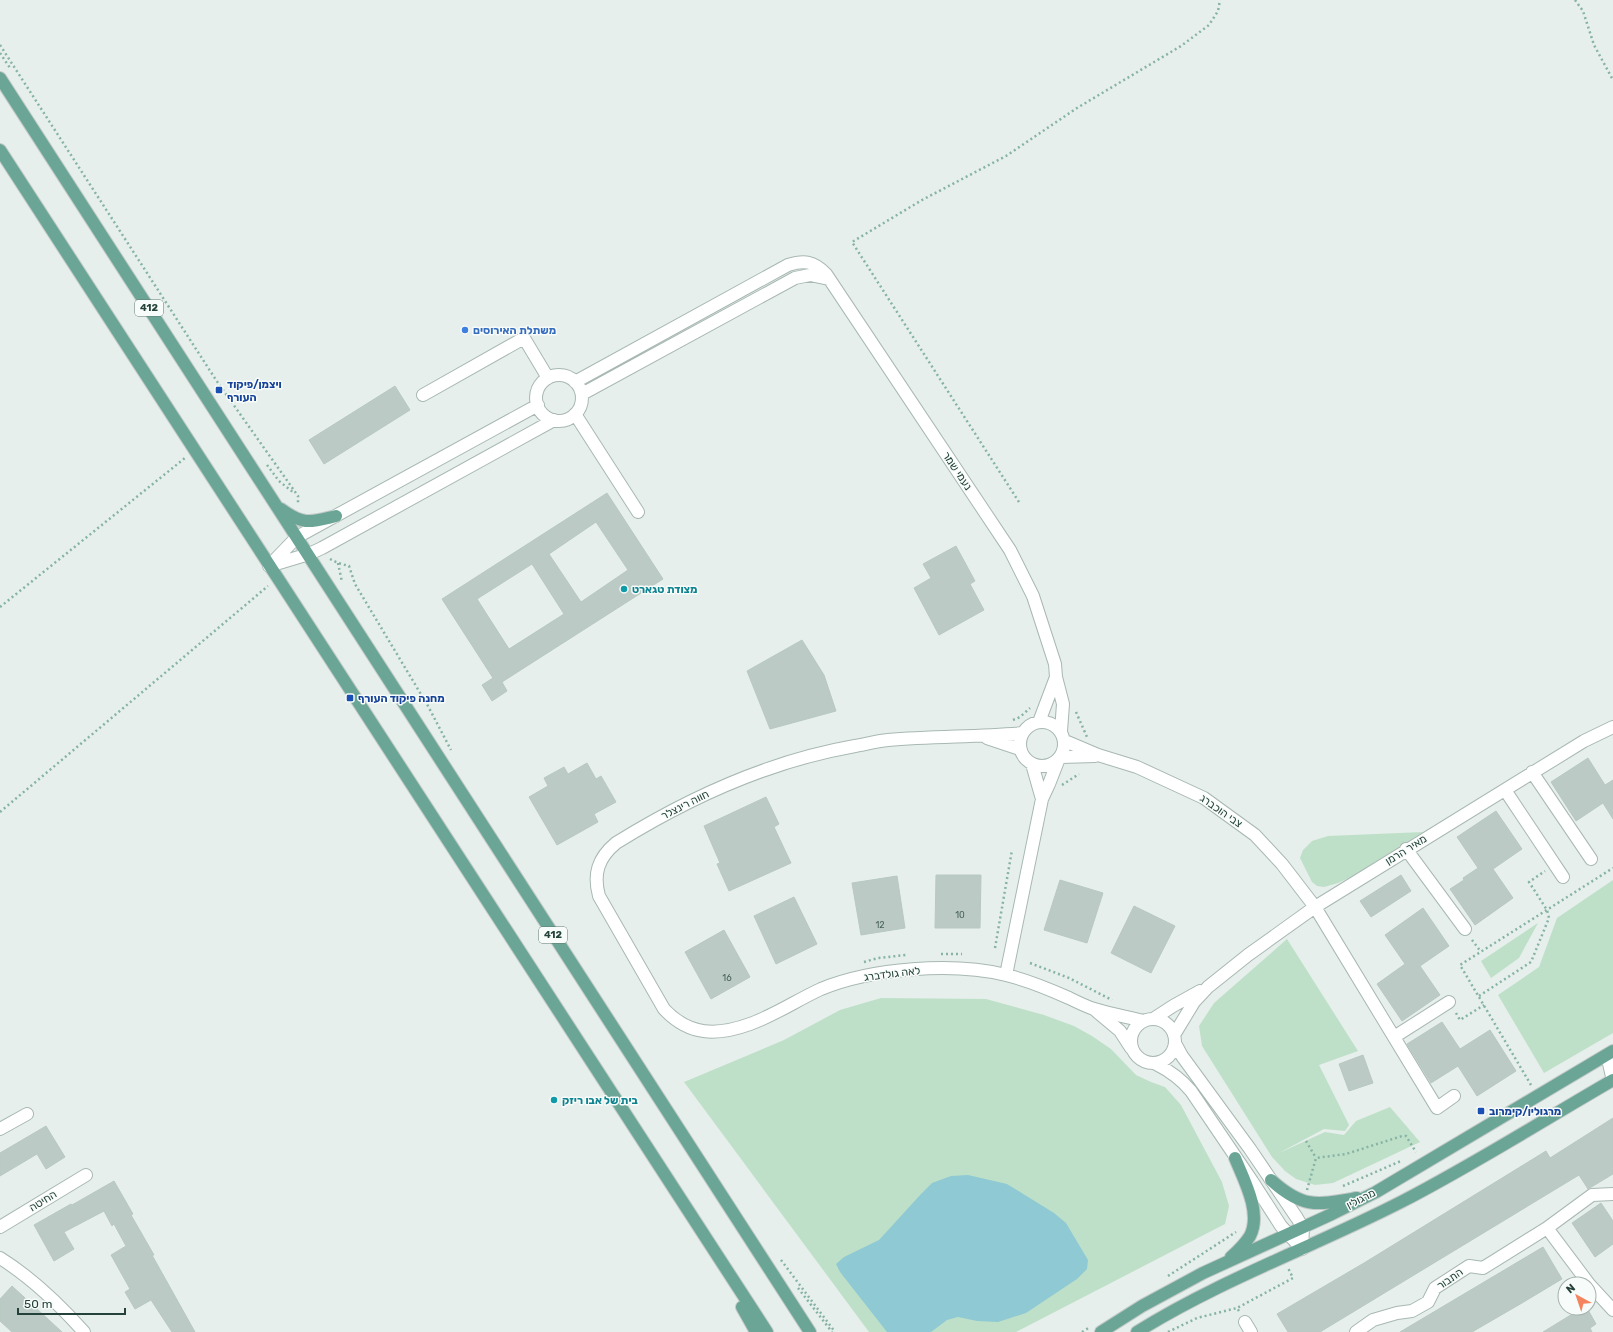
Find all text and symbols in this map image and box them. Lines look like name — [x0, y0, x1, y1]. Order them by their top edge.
road number: 412 — [135, 300, 163, 316]
place label: משתלת האירוסים — [473, 324, 556, 337]
marker: משתלת האירוסים — [460, 325, 470, 335]
place label: ויצמן/פיקוד העורף — [227, 378, 282, 404]
marker: ויצמן/פיקוד העורף — [214, 385, 224, 395]
street label: נעמי שמר — [939, 449, 975, 493]
place label: מצודת טגארט — [632, 583, 697, 596]
marker: מצודת טגארט — [619, 584, 629, 594]
place label: מחנה פיקוד העורף — [358, 692, 445, 705]
marker: מחנה פיקוד העורף — [345, 693, 355, 703]
street label: חווה רינצלר — [659, 787, 711, 823]
street label: צבי הוכברג — [1197, 792, 1245, 830]
street label: מאיר הרמן — [1383, 832, 1429, 868]
house number: 10 — [955, 910, 965, 920]
house number: 12 — [875, 920, 885, 930]
road number: 412 — [539, 927, 567, 943]
street label: לאה גולדברג — [863, 964, 921, 984]
house number: 16 — [722, 973, 732, 983]
place label: בית של אבו ריזק — [562, 1094, 639, 1107]
marker: בית של אבו ריזק — [549, 1095, 559, 1105]
place label: מרגולין/קימרוב — [1489, 1105, 1561, 1118]
marker: מרגולין/קימרוב — [1476, 1106, 1486, 1116]
street label: מרגולין — [1344, 1186, 1378, 1212]
street label: החיטה — [27, 1188, 59, 1214]
street label: התבור — [1435, 1265, 1466, 1293]
north arrow — [1557, 1276, 1597, 1316]
text: N — [1564, 1281, 1578, 1296]
scale bar — [18, 1290, 125, 1316]
text: 50 m — [24, 1297, 52, 1311]

